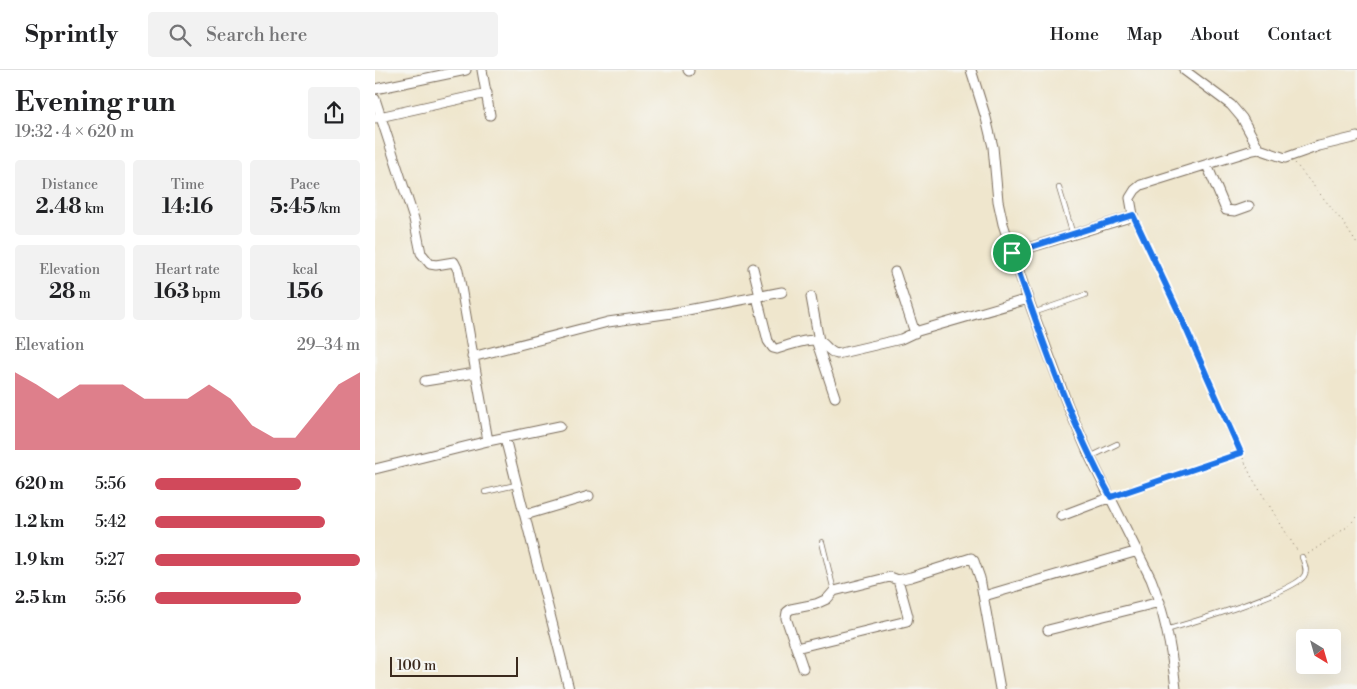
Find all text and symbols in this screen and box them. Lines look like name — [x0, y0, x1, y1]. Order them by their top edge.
search box — [148, 12, 498, 57]
text: Sprintly — [25, 20, 118, 50]
icon: search — [166, 21, 194, 49]
text: Search here — [206, 23, 307, 47]
text: Home — [1050, 23, 1099, 46]
text: Map — [1127, 23, 1163, 46]
text: About — [1191, 23, 1240, 46]
text: Contact — [1268, 23, 1332, 46]
text: Evening run — [15, 85, 176, 120]
button: share — [308, 87, 360, 139]
text: 19:32 · 4 × 620 m — [15, 122, 134, 142]
text: Distance — [42, 176, 98, 194]
text: Time — [171, 176, 204, 194]
text: Pace — [290, 176, 320, 194]
text: 2.48 — [35, 194, 82, 220]
text: 14:16 — [162, 194, 213, 220]
text: 5:45 — [270, 194, 316, 220]
text: km — [82, 200, 104, 218]
text: /km — [316, 200, 341, 218]
pin — [991, 232, 1033, 274]
icon: arrive — [998, 239, 1026, 267]
text: Elevation — [40, 261, 100, 279]
text: Heart rate — [155, 261, 220, 279]
text: kcal — [292, 261, 318, 279]
text: 28 — [49, 279, 76, 305]
text: 163 — [154, 279, 189, 305]
text: 156 — [287, 279, 323, 305]
text: m — [76, 285, 91, 303]
text: bpm — [189, 285, 221, 303]
text: Elevation — [15, 335, 84, 355]
text: 29–34 m — [297, 335, 360, 355]
text: 620 m — [15, 474, 64, 494]
text: 5:56 — [95, 474, 126, 494]
text: 1.2 km — [15, 512, 64, 532]
text: 5:42 — [95, 512, 126, 532]
text: 1.9 km — [15, 550, 64, 570]
text: 5:27 — [95, 550, 125, 570]
text: 2.5 km — [15, 588, 66, 608]
text: 5:56 — [95, 588, 126, 608]
north arrow — [1296, 629, 1341, 674]
map controls — [1296, 629, 1341, 674]
scale bar — [390, 654, 517, 677]
text: 100 m — [397, 657, 436, 675]

